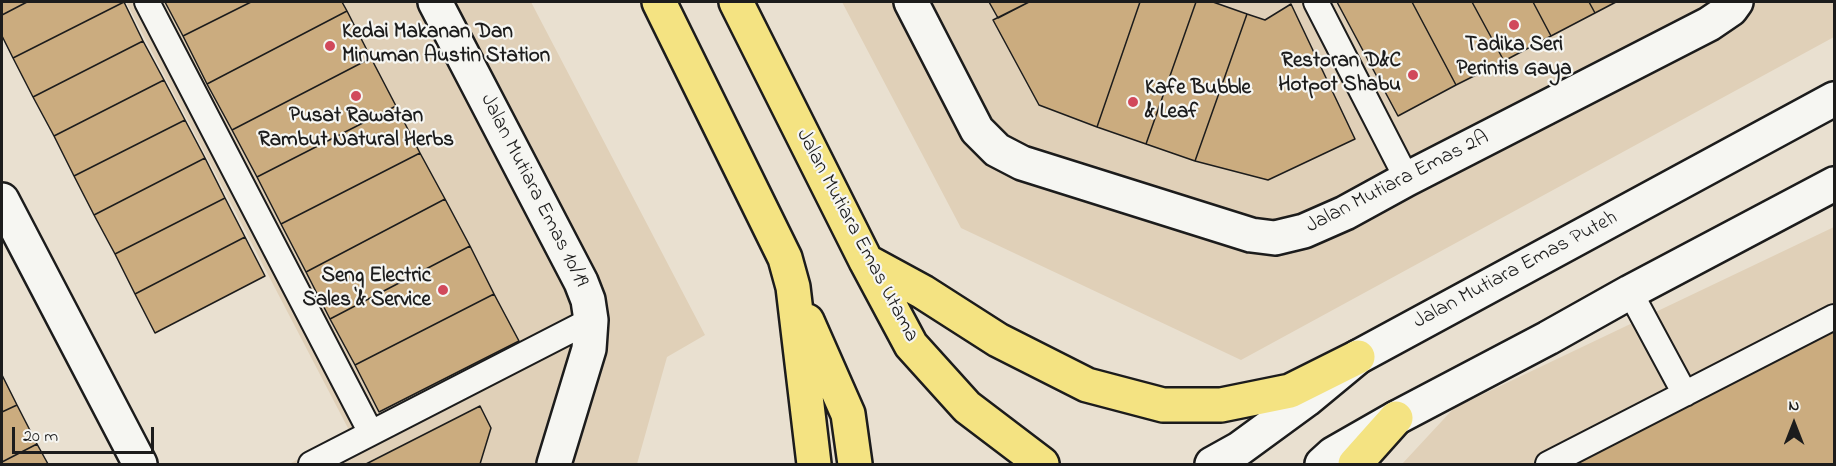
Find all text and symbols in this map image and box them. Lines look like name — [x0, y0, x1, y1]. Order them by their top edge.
marker: Tadika Seri Perintis Gaya — [1507, 18, 1521, 32]
place label: Kedai Makanan Dan Minuman Austin Station — [342, 21, 550, 71]
place label: Tadika Seri Perintis Gaya — [1456, 34, 1572, 84]
marker: Kedai Makanan Dan Minuman Austin Station — [323, 39, 337, 53]
place label: Restoran D&C Hotpot Shabu — [1278, 50, 1401, 100]
marker: Restoran D&C Hotpot Shabu — [1406, 68, 1420, 82]
place label: Kafe Bubble & Leaf — [1145, 77, 1251, 127]
marker: Pusat Rawatan Rambut Natural Herbs — [349, 89, 363, 103]
street label: Jalan Mutiara Emas 10/19 — [473, 90, 593, 292]
marker: Kafe Bubble & Leaf — [1126, 95, 1140, 109]
place label: Pusat Rawatan Rambut Natural Herbs — [258, 105, 454, 155]
street label: Jalan Mutiara Emas Utama — [789, 125, 923, 347]
street label: Jalan Mutiara Emas 2A — [1302, 126, 1494, 240]
street label: Jalan Mutiara Emas Puteh — [1410, 206, 1622, 336]
place label: Seng Electric Sales & Service — [302, 265, 431, 315]
marker: Seng Electric Sales & Service — [436, 283, 450, 297]
north arrow — [1764, 394, 1824, 454]
text: N — [1789, 394, 1799, 418]
scale bar — [15, 415, 158, 453]
text: 20 m — [23, 424, 58, 450]

